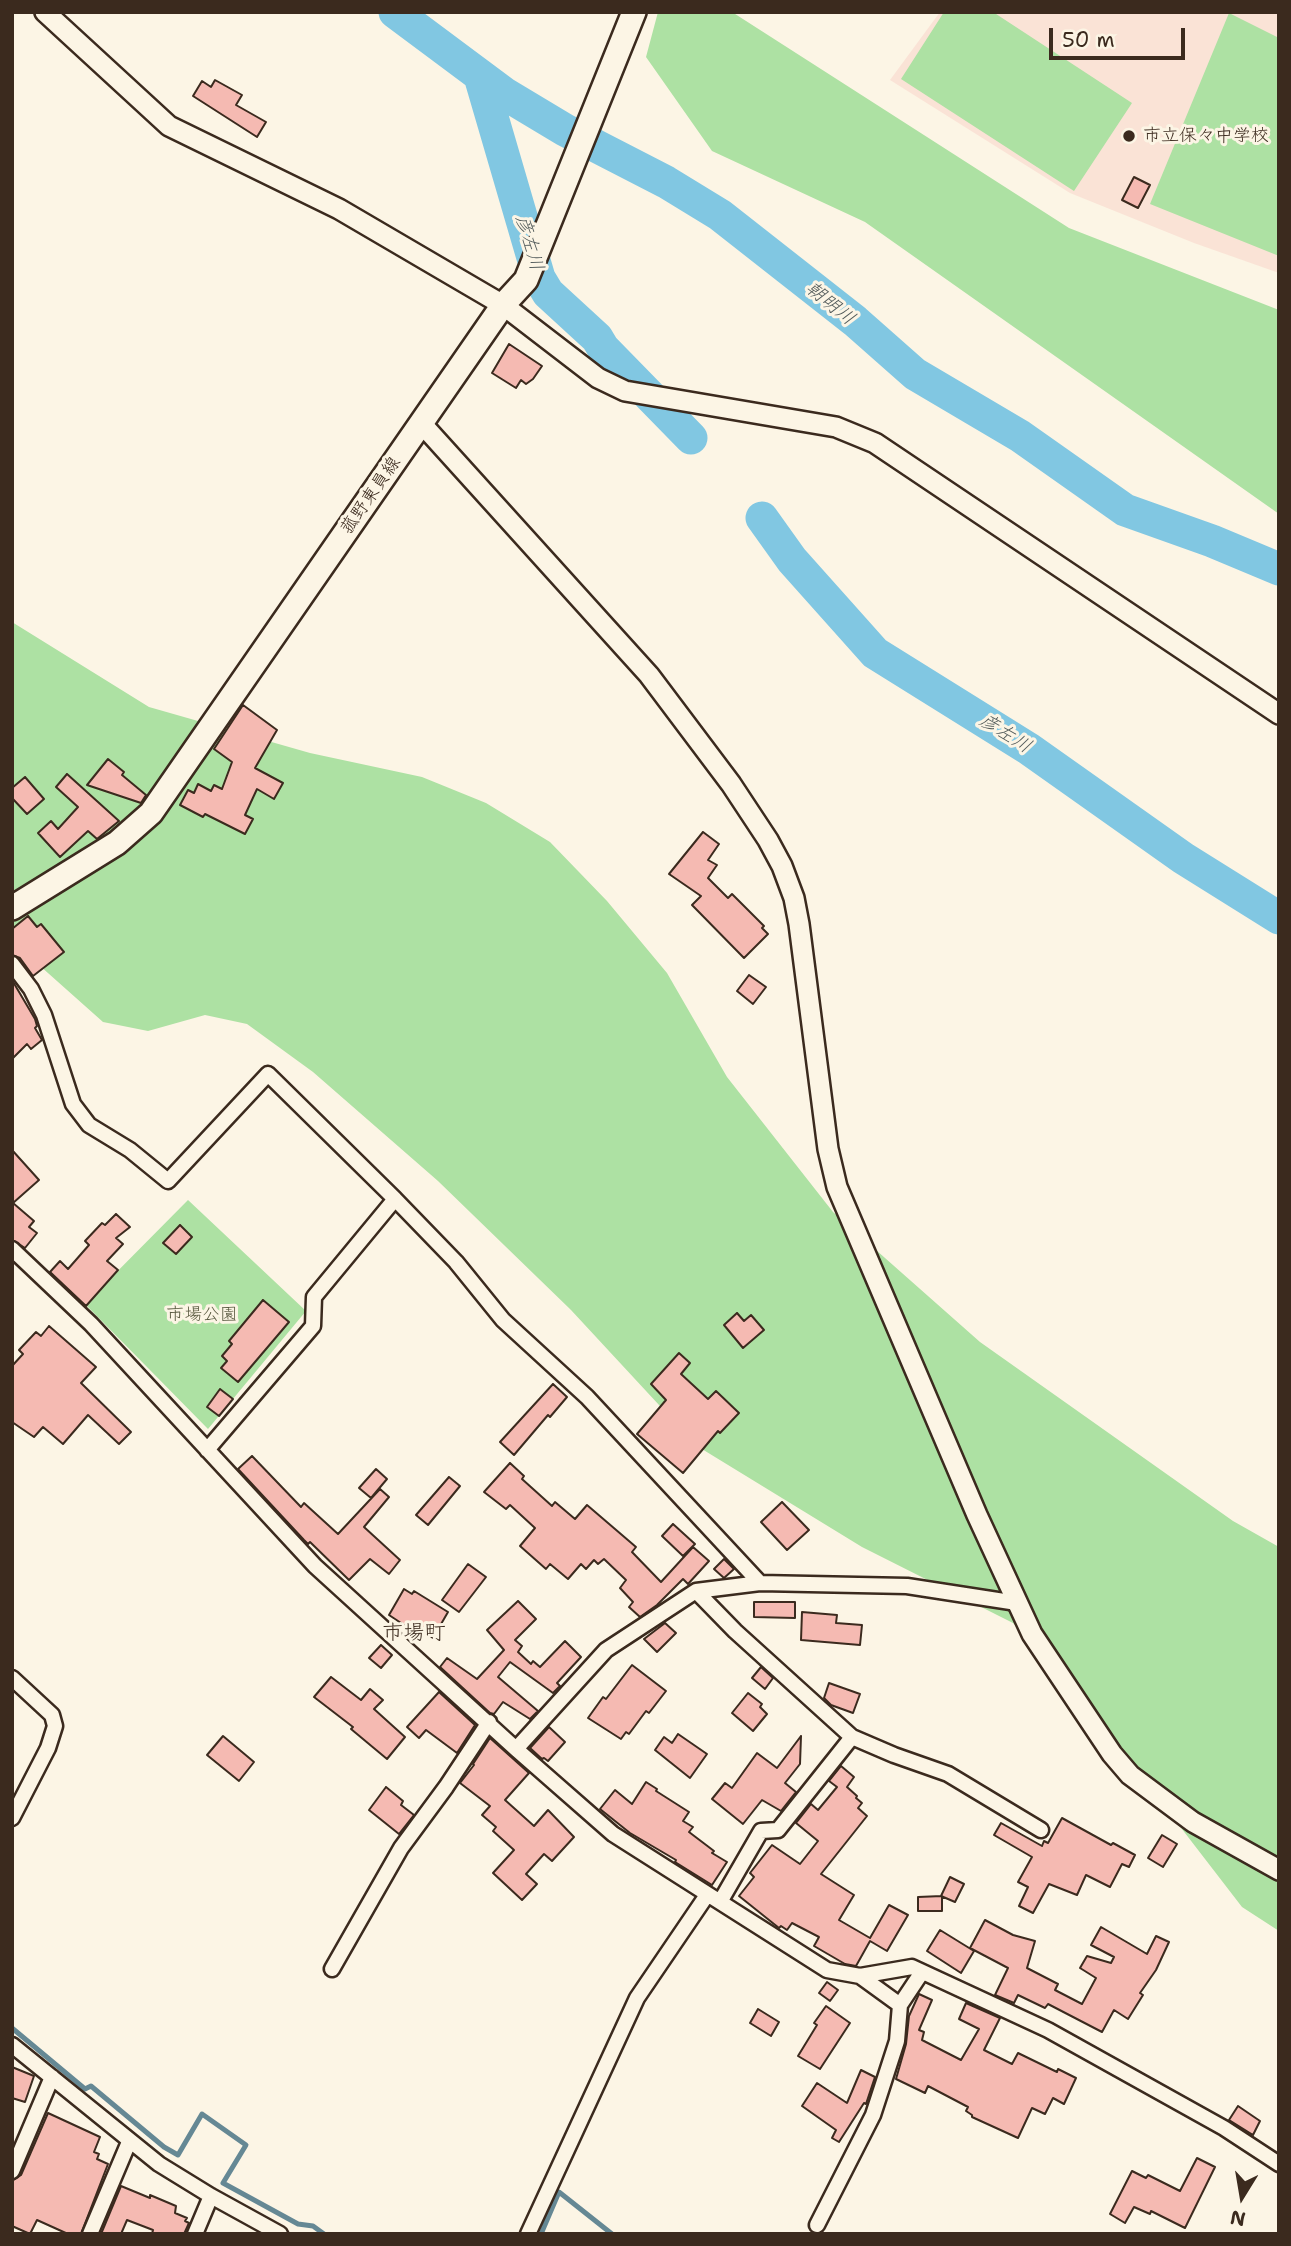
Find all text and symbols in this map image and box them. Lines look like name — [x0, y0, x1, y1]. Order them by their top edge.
scale bar — [1053, 14, 1190, 58]
text: 50 m — [1062, 26, 1115, 54]
place label: 市立保々中学校 — [1143, 125, 1269, 147]
marker: 市立保々中学校 — [1121, 128, 1137, 144]
water label: 彦左川 — [510, 212, 548, 274]
water label: 朝明川 — [801, 277, 859, 331]
street label: 菰野東員線 — [336, 453, 406, 539]
water label: 彦左川 — [975, 709, 1035, 759]
park label: 市場公園 — [166, 1304, 238, 1326]
district label: 市場町 — [383, 1621, 445, 1647]
north arrow — [1207, 2162, 1277, 2232]
text: N — [1228, 2204, 1248, 2232]

